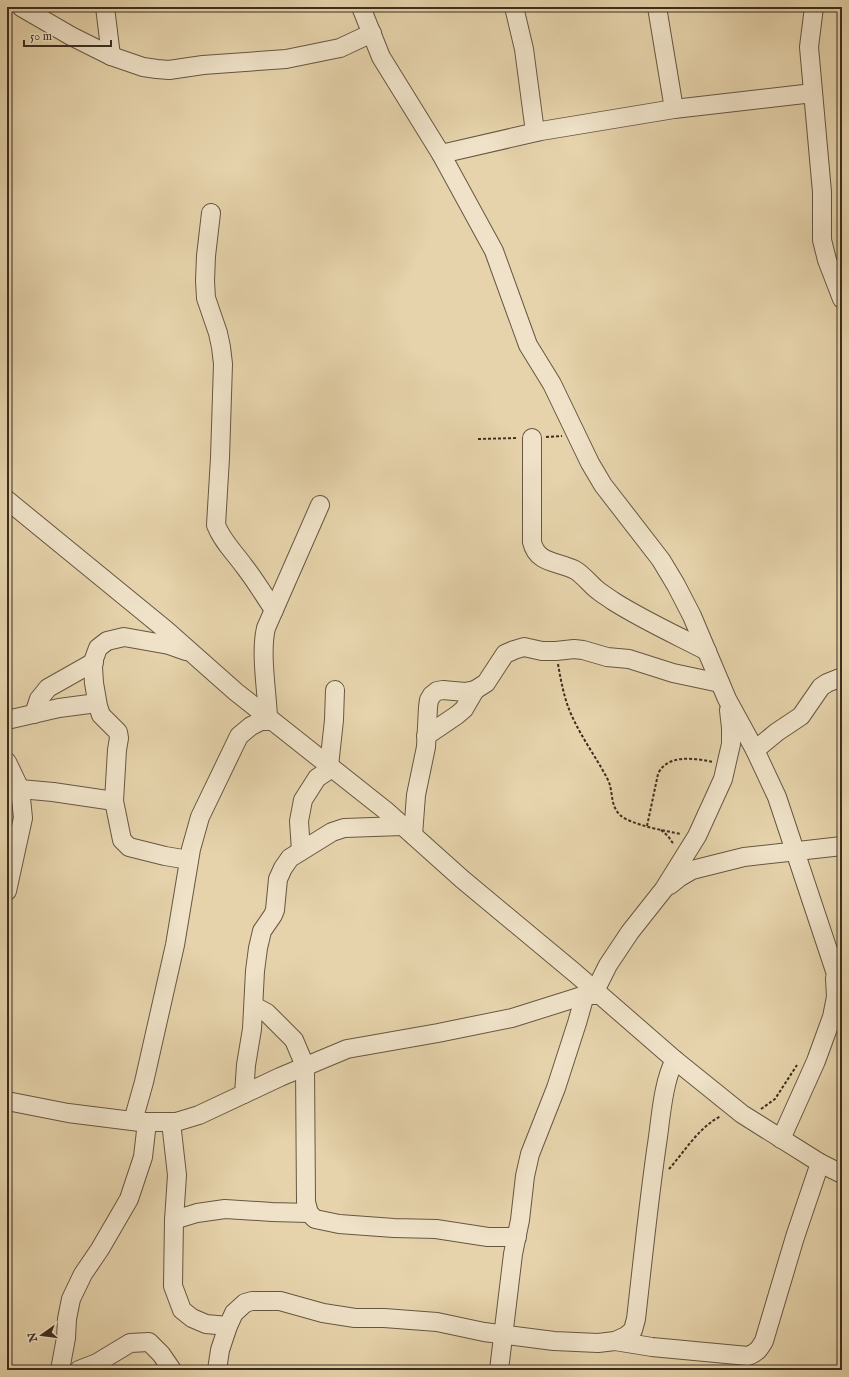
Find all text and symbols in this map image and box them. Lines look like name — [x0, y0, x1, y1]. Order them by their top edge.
scale bar — [24, 22, 111, 48]
text: 50 m — [30, 29, 52, 44]
north arrow — [22, 1315, 62, 1355]
text: N — [25, 1330, 41, 1344]

